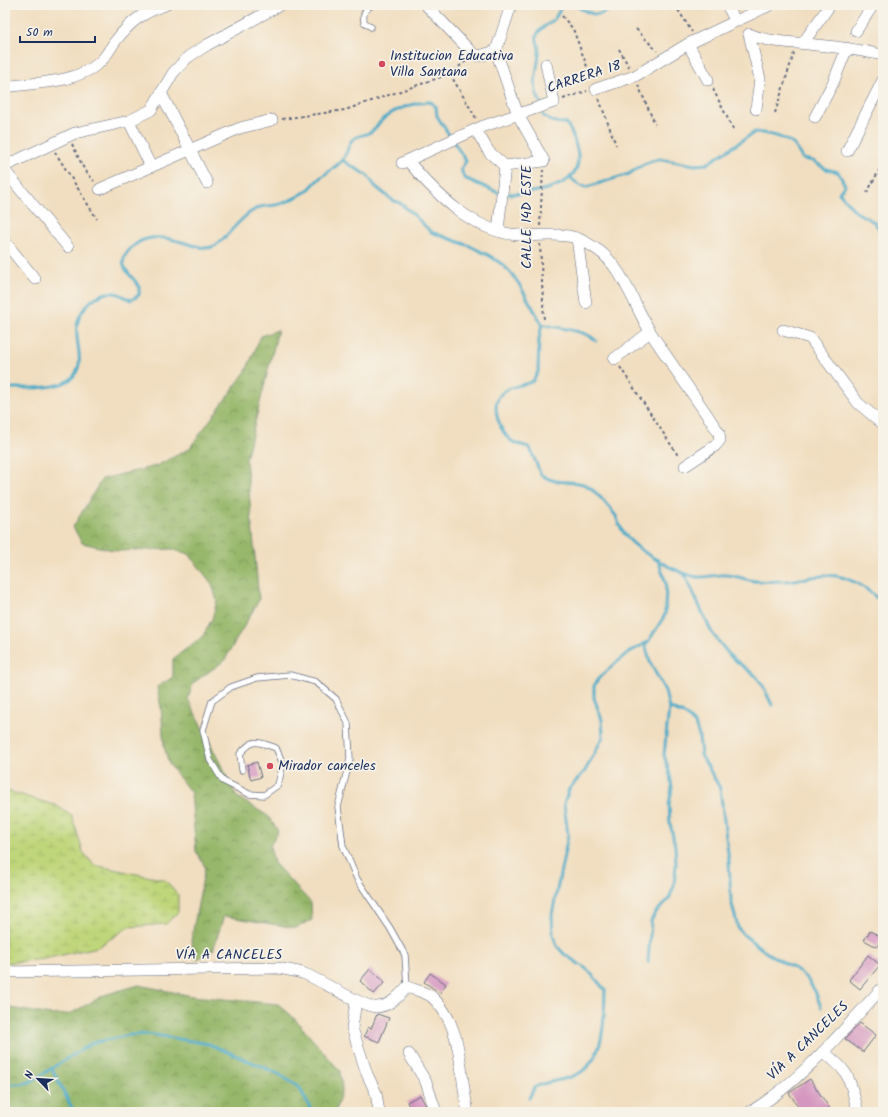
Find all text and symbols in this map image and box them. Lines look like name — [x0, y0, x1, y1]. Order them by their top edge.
scale bar — [20, 18, 95, 44]
text: 50 m — [26, 23, 53, 42]
place label: Institucion Educativa Villa Santana — [390, 45, 514, 83]
street label: CARRERA 18 — [544, 55, 624, 99]
marker: Institucion Educativa Villa Santana — [377, 59, 387, 69]
street label: CALLE 14D ESTE — [516, 164, 538, 269]
place label: Mirador canceles — [278, 755, 376, 777]
marker: Mirador canceles — [265, 761, 275, 771]
street label: VÍA A CANCELES — [176, 944, 283, 966]
street label: VÍA A CANCELES — [762, 996, 854, 1086]
north arrow — [18, 1059, 58, 1099]
text: N — [20, 1068, 39, 1082]

